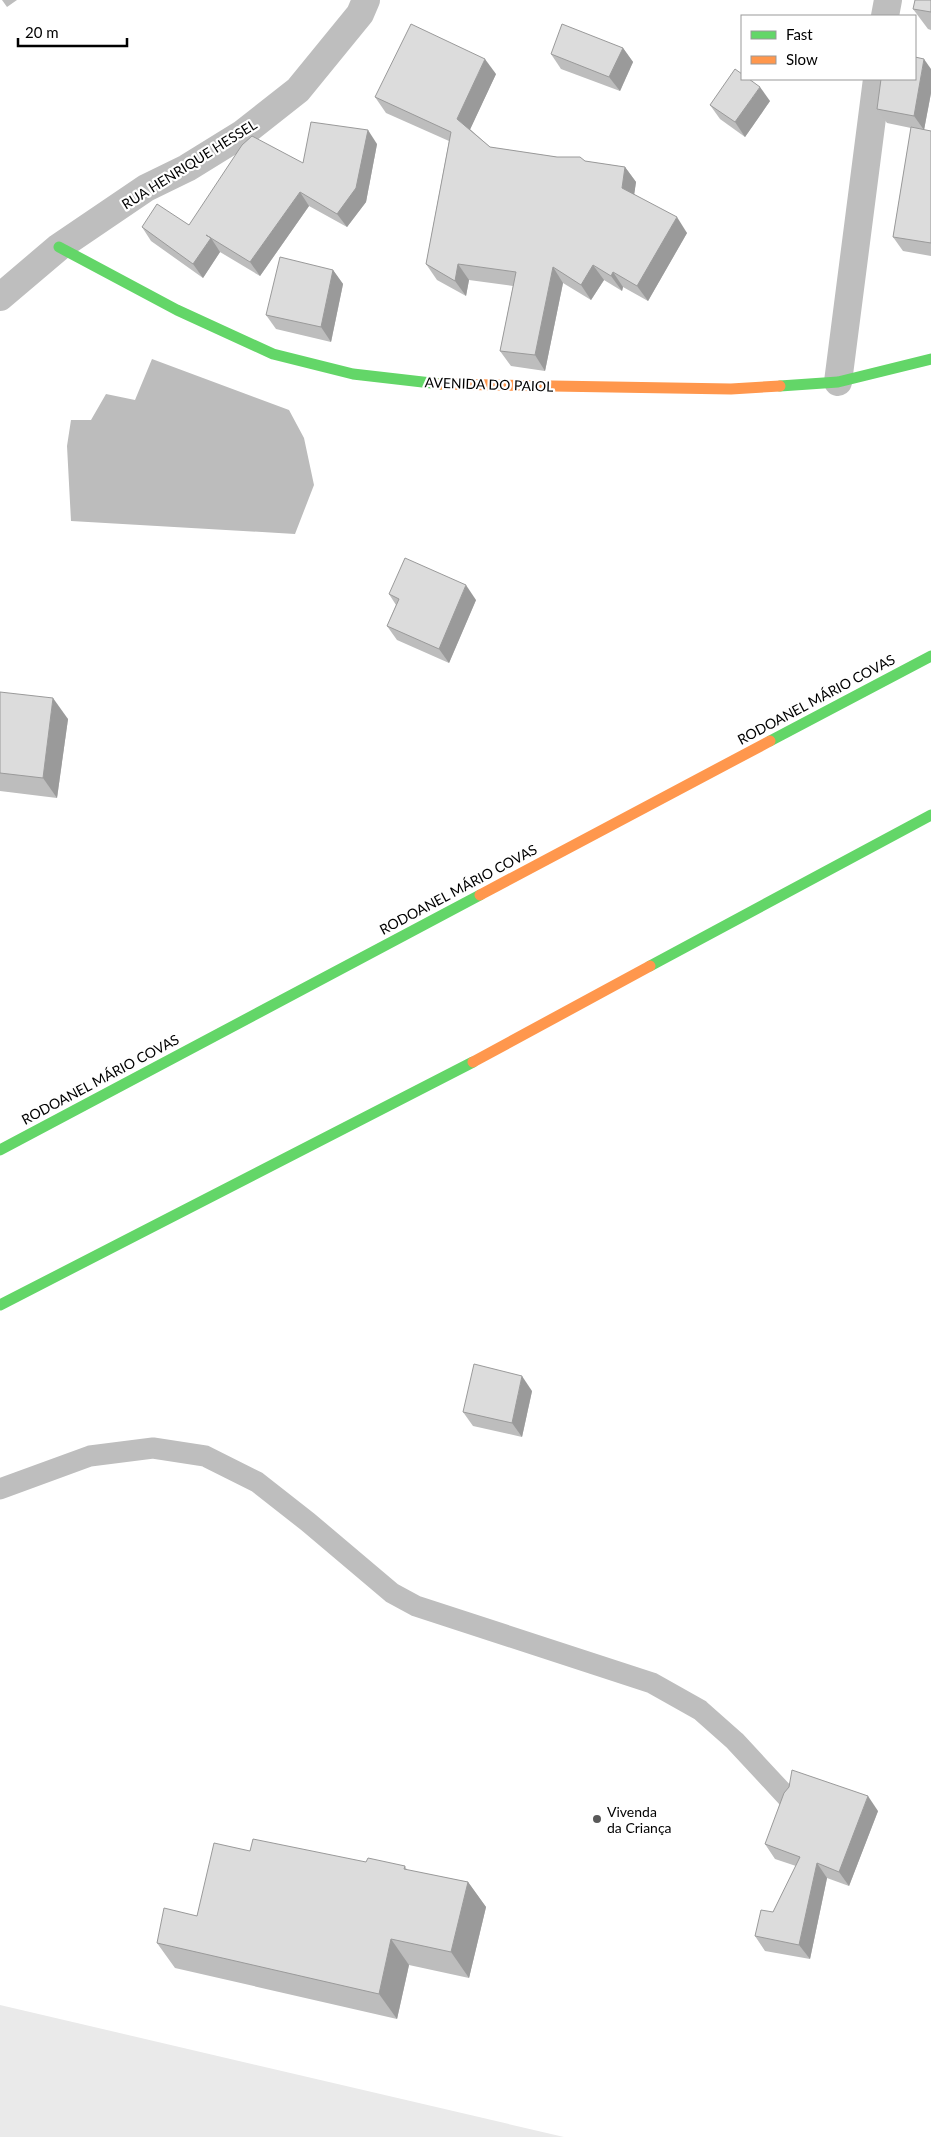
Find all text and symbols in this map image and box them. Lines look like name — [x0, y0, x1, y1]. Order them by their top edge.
scale bar — [18, 15, 126, 47]
legend — [741, 15, 916, 80]
text: 20 m — [25, 23, 59, 41]
text: Fast — [786, 25, 813, 43]
text: Slow — [786, 50, 818, 68]
street label: RUA HENRIQUE HESSEL — [118, 115, 260, 213]
street label: AVENIDA DO PAIOL — [424, 373, 554, 395]
street label: RODOANEL MÁRIO COVAS — [734, 650, 898, 748]
street label: RODOANEL MÁRIO COVAS — [376, 840, 540, 938]
street label: RODOANEL MÁRIO COVAS — [18, 1030, 182, 1128]
place label: Vivenda da Criança — [607, 1803, 672, 1836]
marker: Vivenda da Criança — [591, 1813, 603, 1825]

